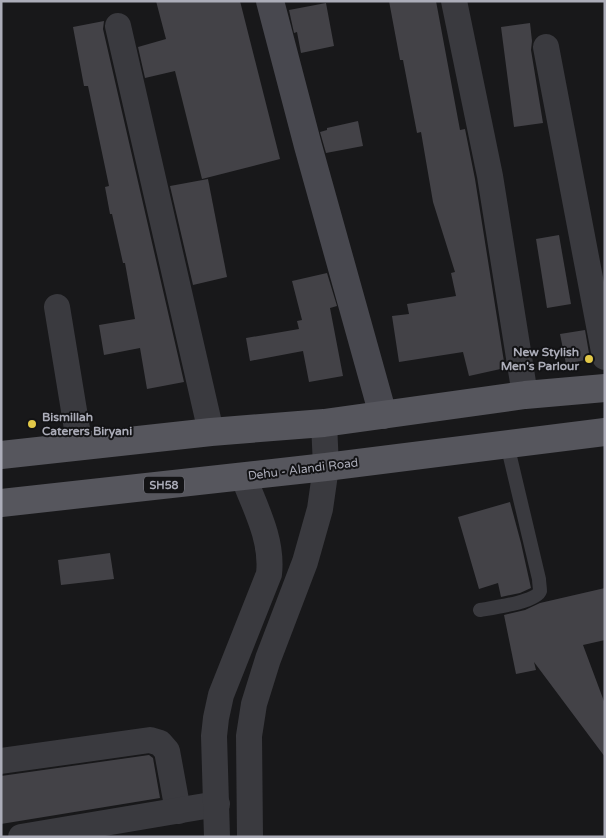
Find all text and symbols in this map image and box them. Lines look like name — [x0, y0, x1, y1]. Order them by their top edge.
place label: New Stylish Men's Parlour — [501, 345, 579, 373]
marker: New Stylish Men's Parlour — [583, 353, 595, 365]
place label: Bismillah Caterers Biryani — [42, 410, 132, 439]
marker: Bismillah Caterers Biryani — [26, 418, 38, 430]
street label: Dehu - Alandi Road — [247, 455, 359, 483]
road number: SH58 — [144, 476, 184, 494]

